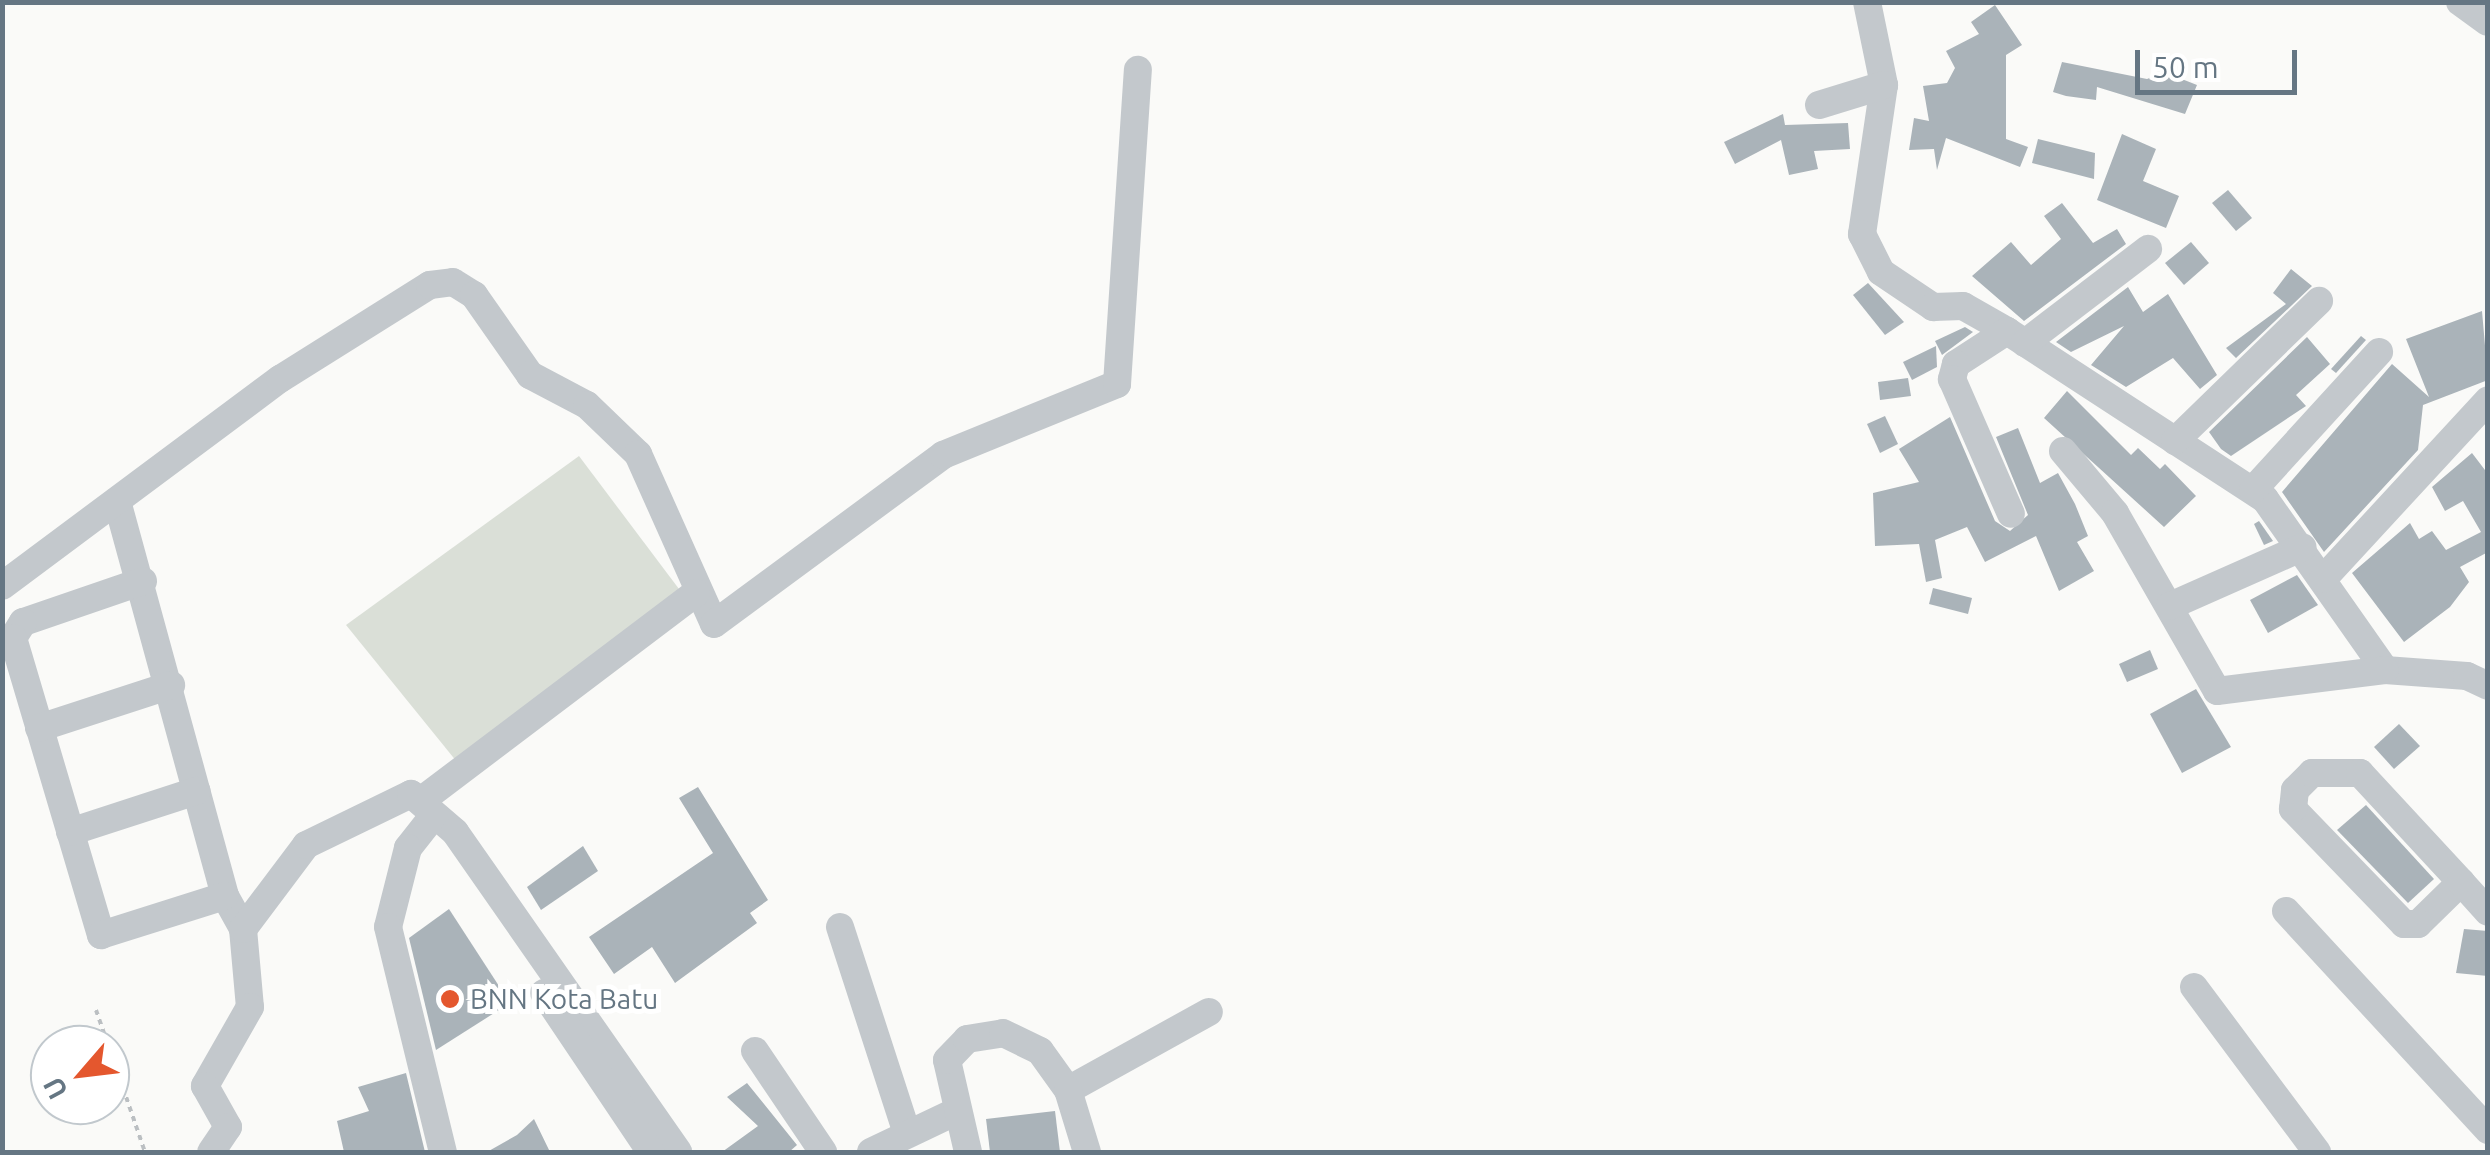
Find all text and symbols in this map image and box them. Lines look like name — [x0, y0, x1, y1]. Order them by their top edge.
scale bar — [2140, 30, 2302, 92]
text: 50 m — [2152, 50, 2219, 84]
place label: BNN Kota Batu — [470, 982, 658, 1016]
marker: BNN Kota Batu — [439, 988, 461, 1010]
north arrow — [30, 1025, 130, 1125]
text: U — [37, 1072, 73, 1104]

